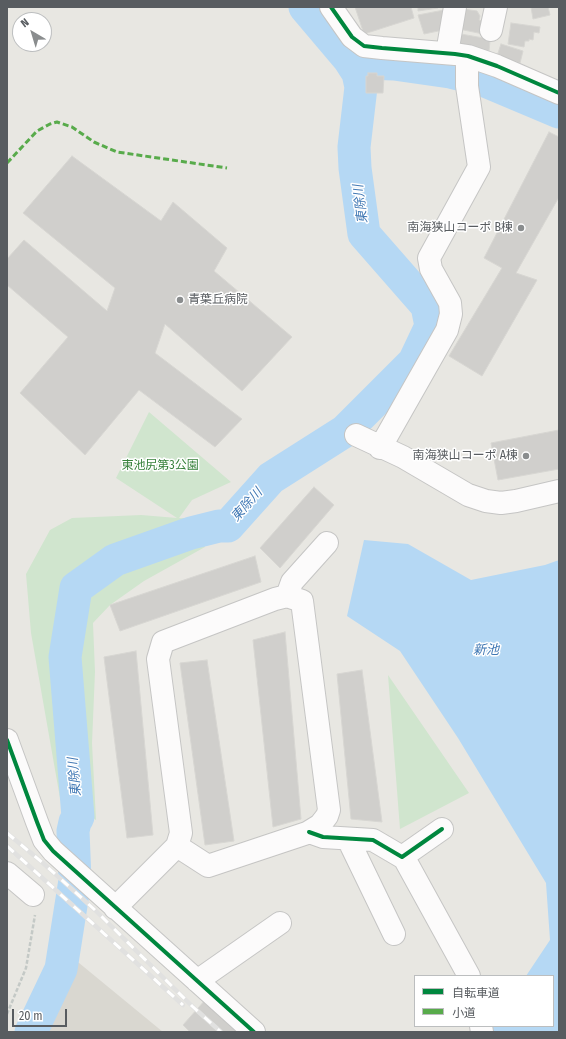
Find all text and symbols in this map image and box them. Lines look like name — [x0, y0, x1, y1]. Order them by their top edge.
north arrow — [12, 12, 52, 52]
text: N — [18, 16, 32, 30]
water label: 東除川 — [351, 184, 371, 224]
place label: 南海狭山コーポ B棟 — [408, 221, 513, 235]
marker: 南海狭山コーポ B棟 — [516, 223, 526, 233]
place label: 青葉丘病院 — [188, 293, 248, 307]
marker: 青葉丘病院 — [175, 295, 185, 305]
place label: 南海狭山コーポ A棟 — [413, 449, 518, 463]
marker: 南海狭山コーポ A棟 — [521, 451, 531, 461]
park label: 東池尻第3公園 — [121, 459, 199, 473]
water label: 東除川 — [228, 485, 266, 525]
water label: 新池 — [473, 642, 499, 658]
water label: 東除川 — [66, 757, 84, 797]
legend — [414, 975, 554, 1027]
text: 自転車道 — [452, 986, 500, 1000]
scale bar — [14, 1001, 69, 1027]
text: 小道 — [452, 1006, 476, 1020]
text: 20 m — [19, 1009, 43, 1023]

